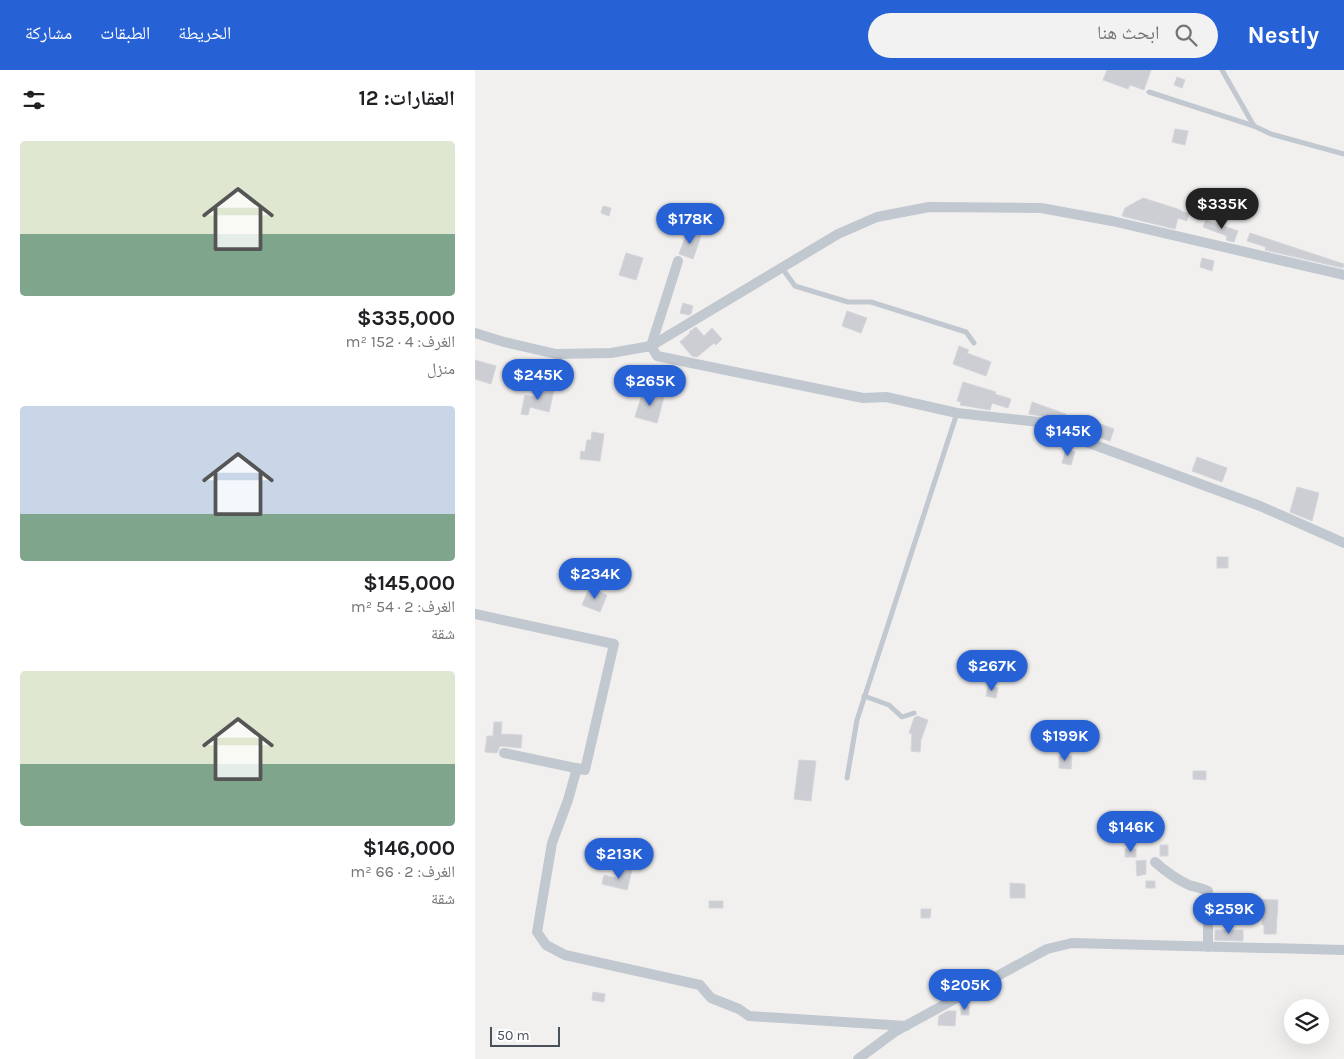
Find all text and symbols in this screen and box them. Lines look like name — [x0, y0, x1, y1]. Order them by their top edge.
search box — [868, 13, 1218, 58]
icon: search — [1172, 21, 1200, 49]
text: Nestly — [1248, 21, 1319, 49]
text: مشاركة — [25, 22, 72, 44]
text: الطبقات — [100, 22, 150, 44]
text: الخريطة — [178, 22, 231, 44]
text: ابحث هنا — [1097, 22, 1160, 44]
icon: filters — [20, 86, 48, 114]
text: العقارات: 12 — [358, 86, 455, 110]
icon: home — [193, 174, 283, 264]
pin: $335K — [1187, 188, 1257, 230]
text: $335K — [1197, 194, 1247, 213]
pin: $178K — [655, 202, 725, 245]
text: $178K — [667, 209, 713, 228]
text: $335,000 — [357, 306, 455, 330]
text: الغرف: 4 · 152 m² — [345, 332, 455, 351]
pin: $245K — [503, 358, 573, 401]
text: منزل — [427, 359, 455, 378]
pin: $265K — [615, 364, 685, 407]
text: $245K — [513, 365, 563, 384]
text: $265K — [625, 371, 675, 390]
pin: $145K — [1033, 414, 1103, 457]
text: $145K — [1045, 421, 1091, 440]
icon: home — [193, 439, 283, 529]
pin: $234K — [560, 558, 630, 600]
text: $234K — [570, 564, 620, 583]
text: $145,000 — [363, 571, 455, 595]
text: الغرف: 2 · 54 m² — [351, 597, 455, 616]
text: شقة — [431, 624, 455, 643]
pin: $267K — [957, 650, 1027, 692]
text: $267K — [968, 656, 1016, 675]
icon: home — [193, 704, 283, 794]
pin: $199K — [1030, 720, 1100, 762]
text: $199K — [1042, 726, 1088, 745]
pin: $146K — [1096, 810, 1166, 853]
text: $146K — [1108, 817, 1154, 836]
text: $146,000 — [363, 836, 455, 860]
pin: $213K — [584, 838, 654, 880]
text: $213K — [596, 844, 642, 863]
text: الغرف: 2 · 66 m² — [350, 862, 455, 881]
text: شقة — [431, 889, 455, 908]
pin: $259K — [1194, 892, 1264, 935]
text: $259K — [1204, 899, 1254, 918]
pin: $205K — [930, 968, 1000, 1011]
text: $205K — [940, 975, 990, 994]
map controls — [1284, 999, 1329, 1044]
button: layers — [1284, 999, 1329, 1044]
scale bar — [490, 1024, 560, 1047]
text: 50 m — [497, 1027, 530, 1044]

